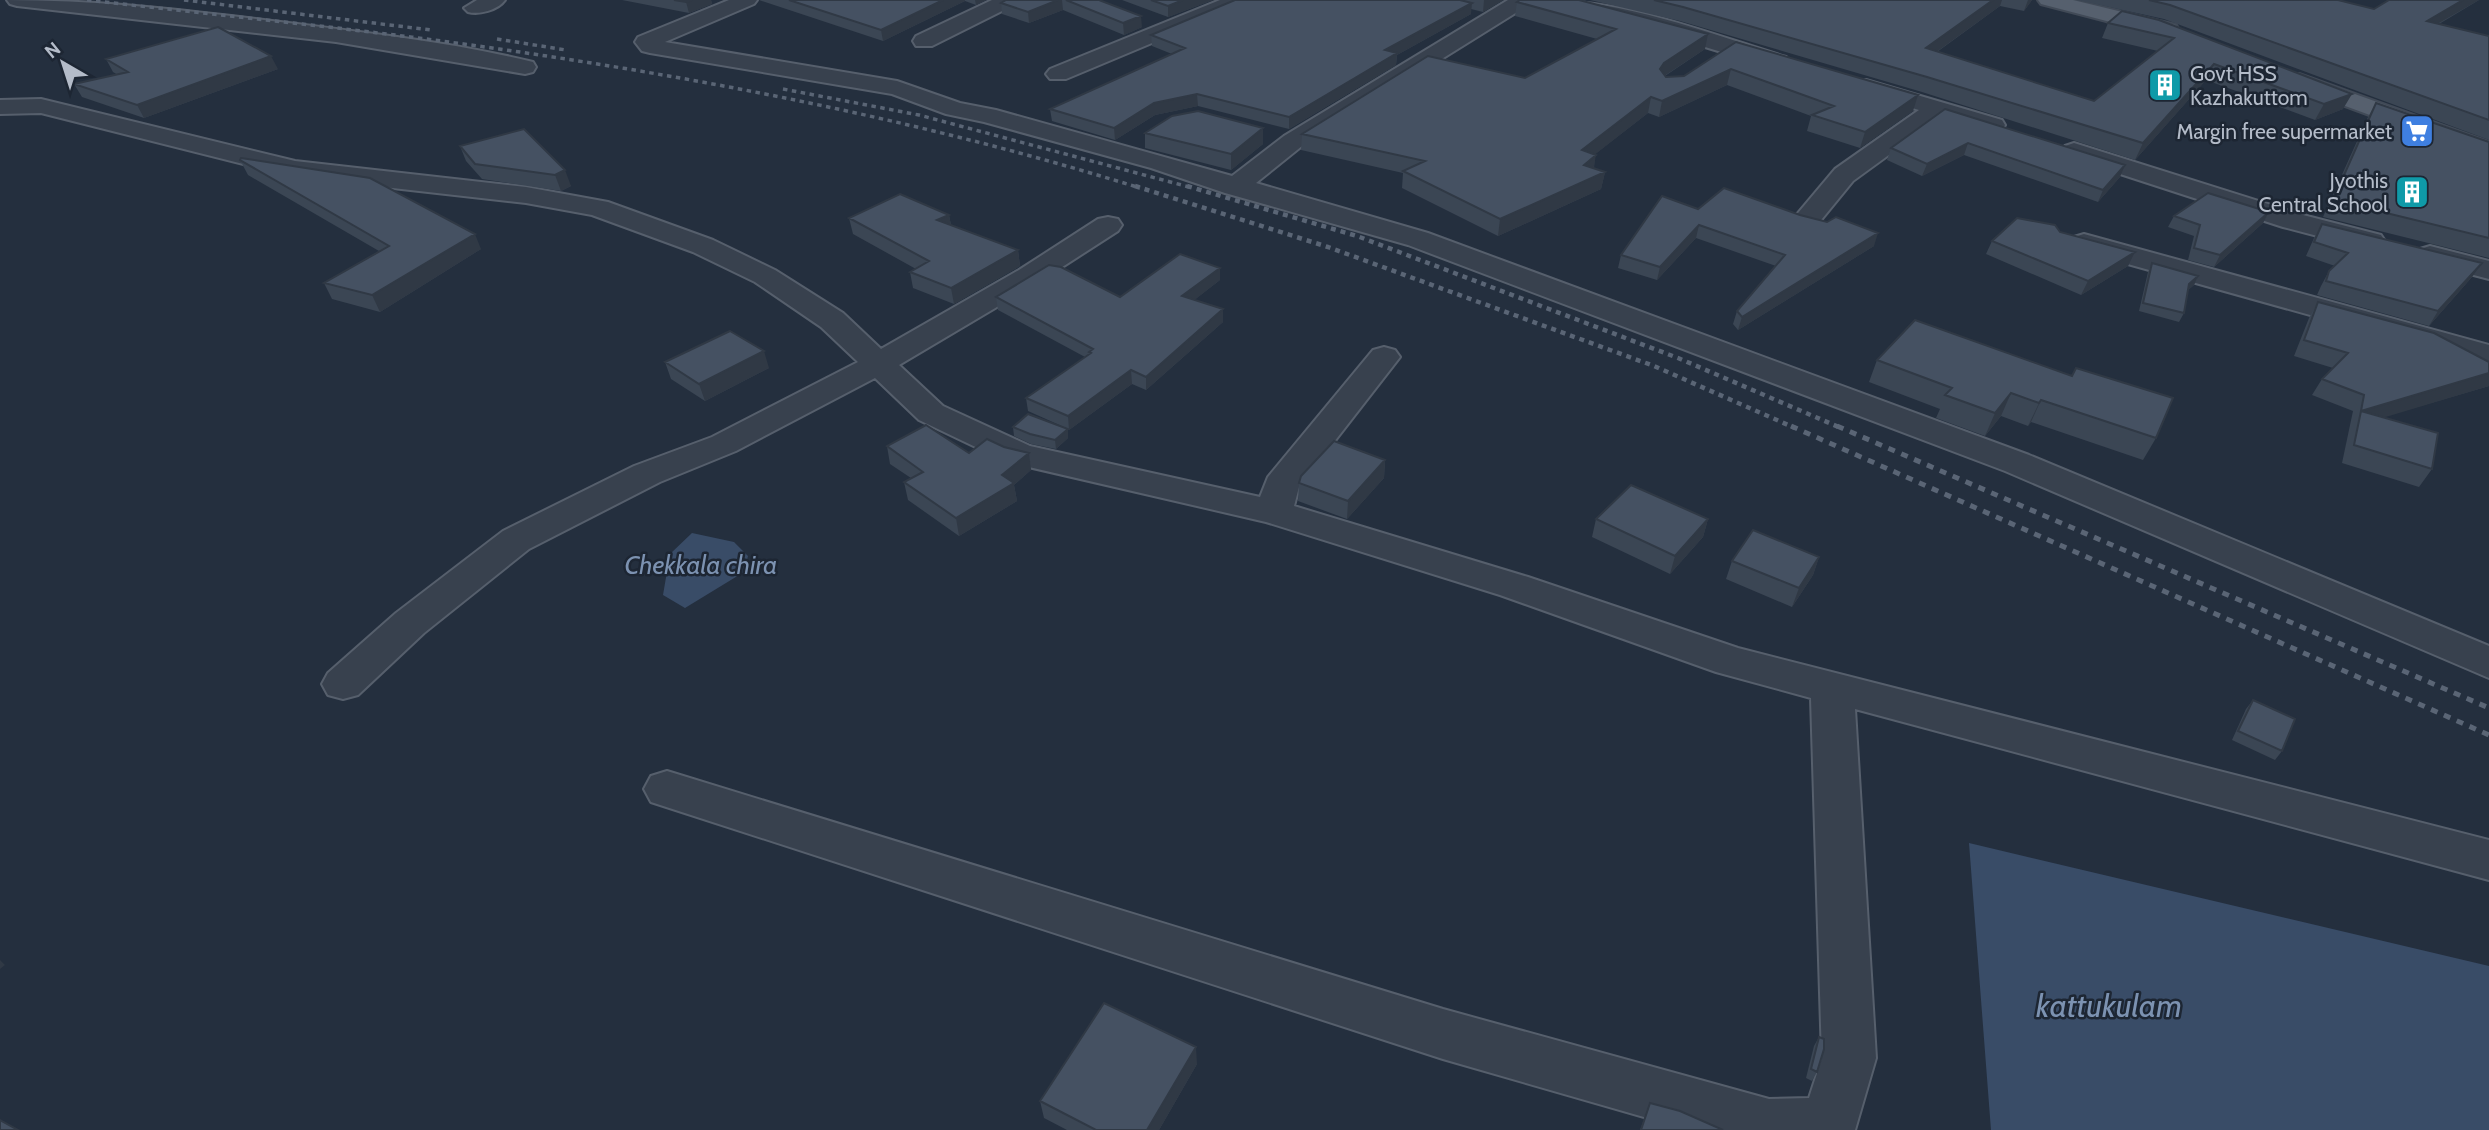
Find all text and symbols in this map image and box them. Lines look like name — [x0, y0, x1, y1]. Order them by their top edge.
north arrow — [28, 28, 98, 98]
text: N — [40, 37, 65, 63]
place label: Govt HSS Kazhakuttom — [2190, 61, 2308, 110]
building icon: Govt HSS Kazhakuttom — [2146, 66, 2184, 104]
supermarket icon: Margin free supermarket — [2398, 112, 2436, 150]
place label: Margin free supermarket — [2176, 119, 2392, 144]
place label: Jyothis Central School — [2258, 168, 2388, 217]
building icon: Jyothis Central School — [2393, 173, 2431, 211]
water label: Chekkala chira — [625, 549, 777, 581]
water label: kattukulam — [2036, 986, 2182, 1025]

